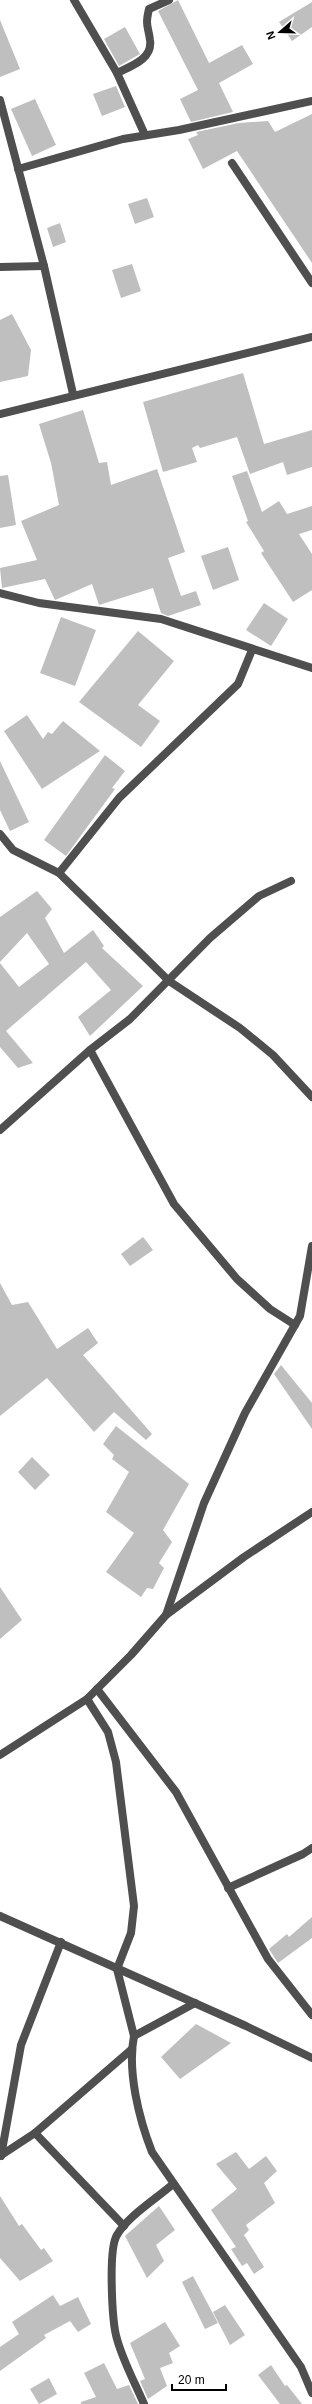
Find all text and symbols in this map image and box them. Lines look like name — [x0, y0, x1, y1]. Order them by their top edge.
north arrow — [260, 12, 300, 52]
text: N — [264, 30, 278, 41]
scale bar — [172, 2366, 226, 2392]
text: 20 m — [178, 2373, 205, 2387]

